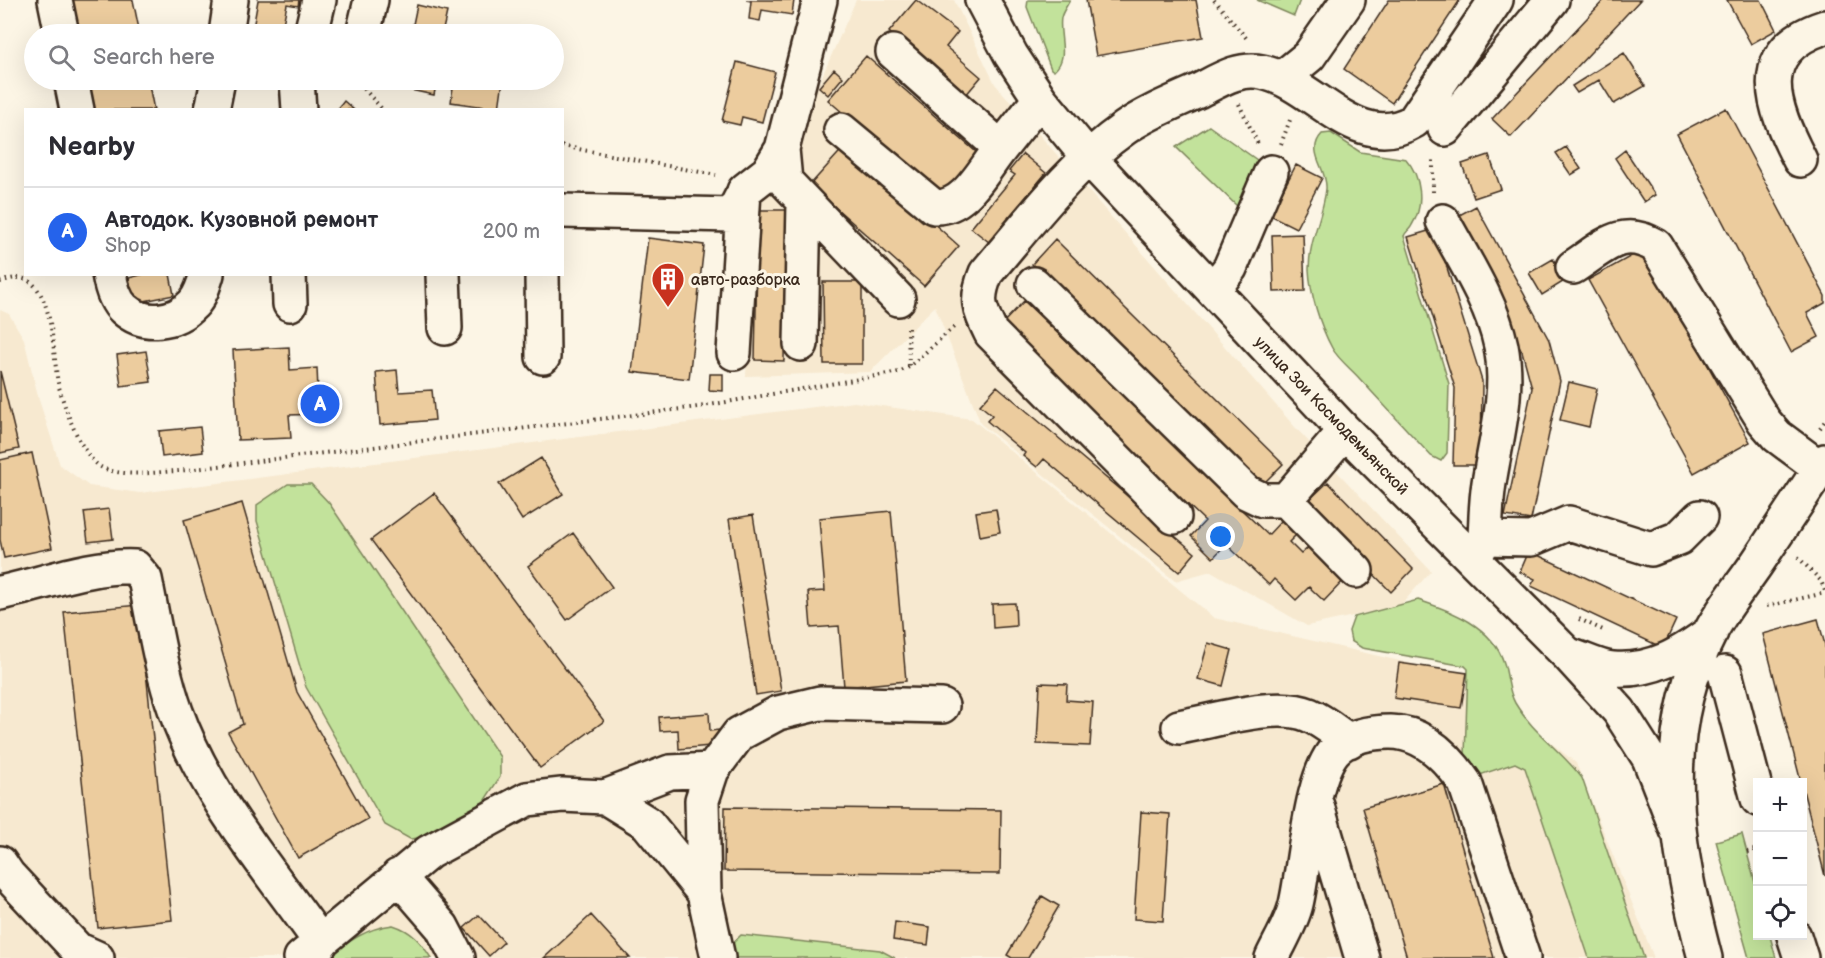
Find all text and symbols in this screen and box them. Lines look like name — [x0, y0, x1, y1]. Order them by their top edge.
search box — [24, 24, 564, 90]
icon: search — [45, 41, 78, 74]
text: Search here — [93, 44, 215, 71]
text: Nearby — [48, 132, 135, 163]
text: Автодок. Кузовной ремонт — [105, 207, 378, 234]
text: A — [61, 220, 74, 244]
text: 200 m — [483, 220, 540, 244]
text: Shop — [105, 234, 151, 258]
building icon: авто-разборка — [650, 261, 686, 308]
place label: авто-разборка — [691, 271, 801, 290]
street label: улица Зои Космодемьянской — [1250, 333, 1412, 499]
pin: A — [300, 382, 340, 426]
your location — [1206, 522, 1235, 551]
map controls — [1753, 778, 1807, 940]
button: + — [1753, 778, 1807, 832]
button: − — [1753, 832, 1807, 886]
button: locate — [1753, 886, 1807, 940]

